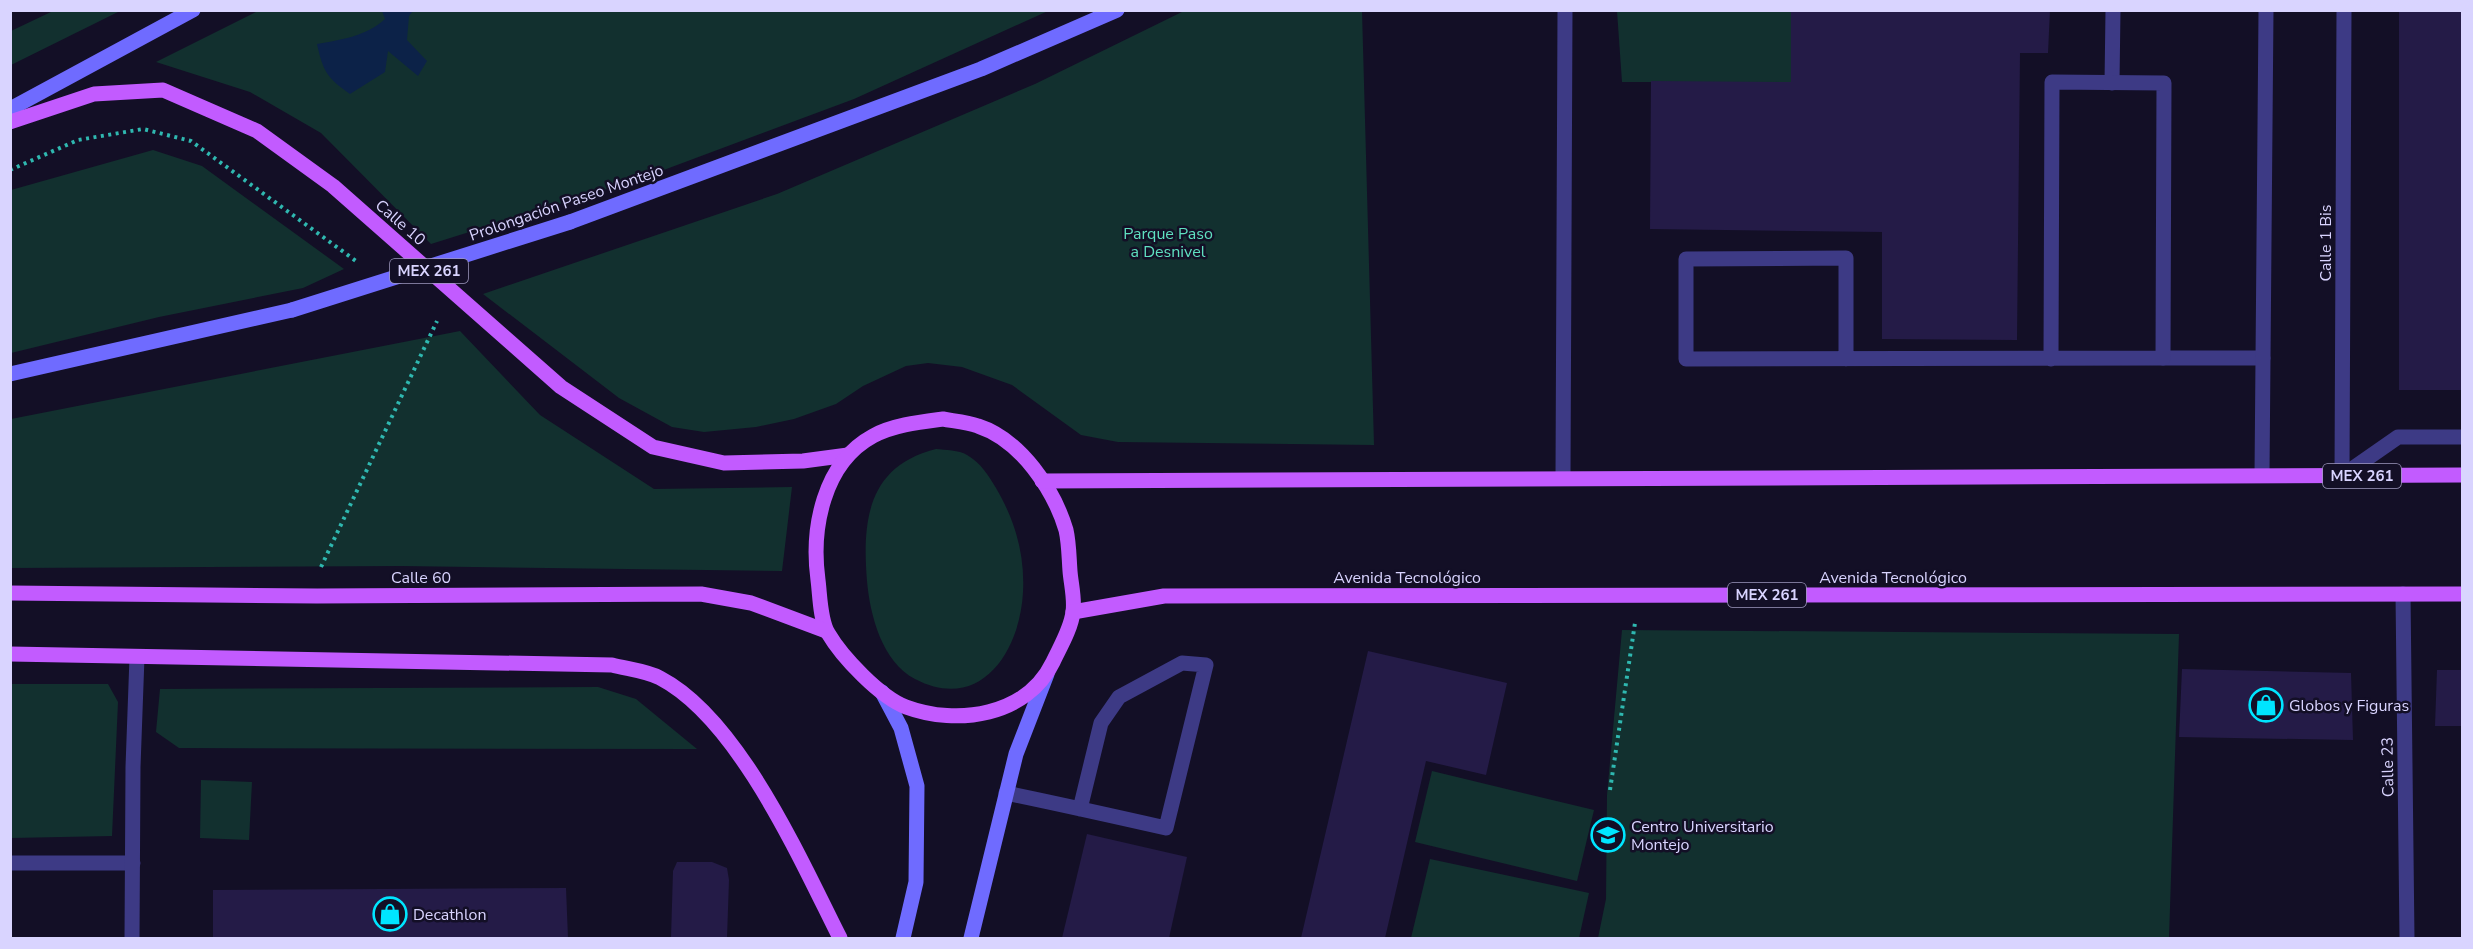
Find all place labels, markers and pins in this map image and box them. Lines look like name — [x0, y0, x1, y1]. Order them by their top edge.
shop icon: Globos y Figuras — [2248, 687, 2284, 723]
place label: Globos y Figuras — [2289, 695, 2409, 717]
place label: Centro Universitario Montejo — [1631, 816, 1774, 856]
school or university icon: Centro Universitario Montejo — [1590, 817, 1626, 853]
shop icon: Decathlon — [372, 896, 408, 932]
place label: Decathlon — [413, 904, 487, 926]

